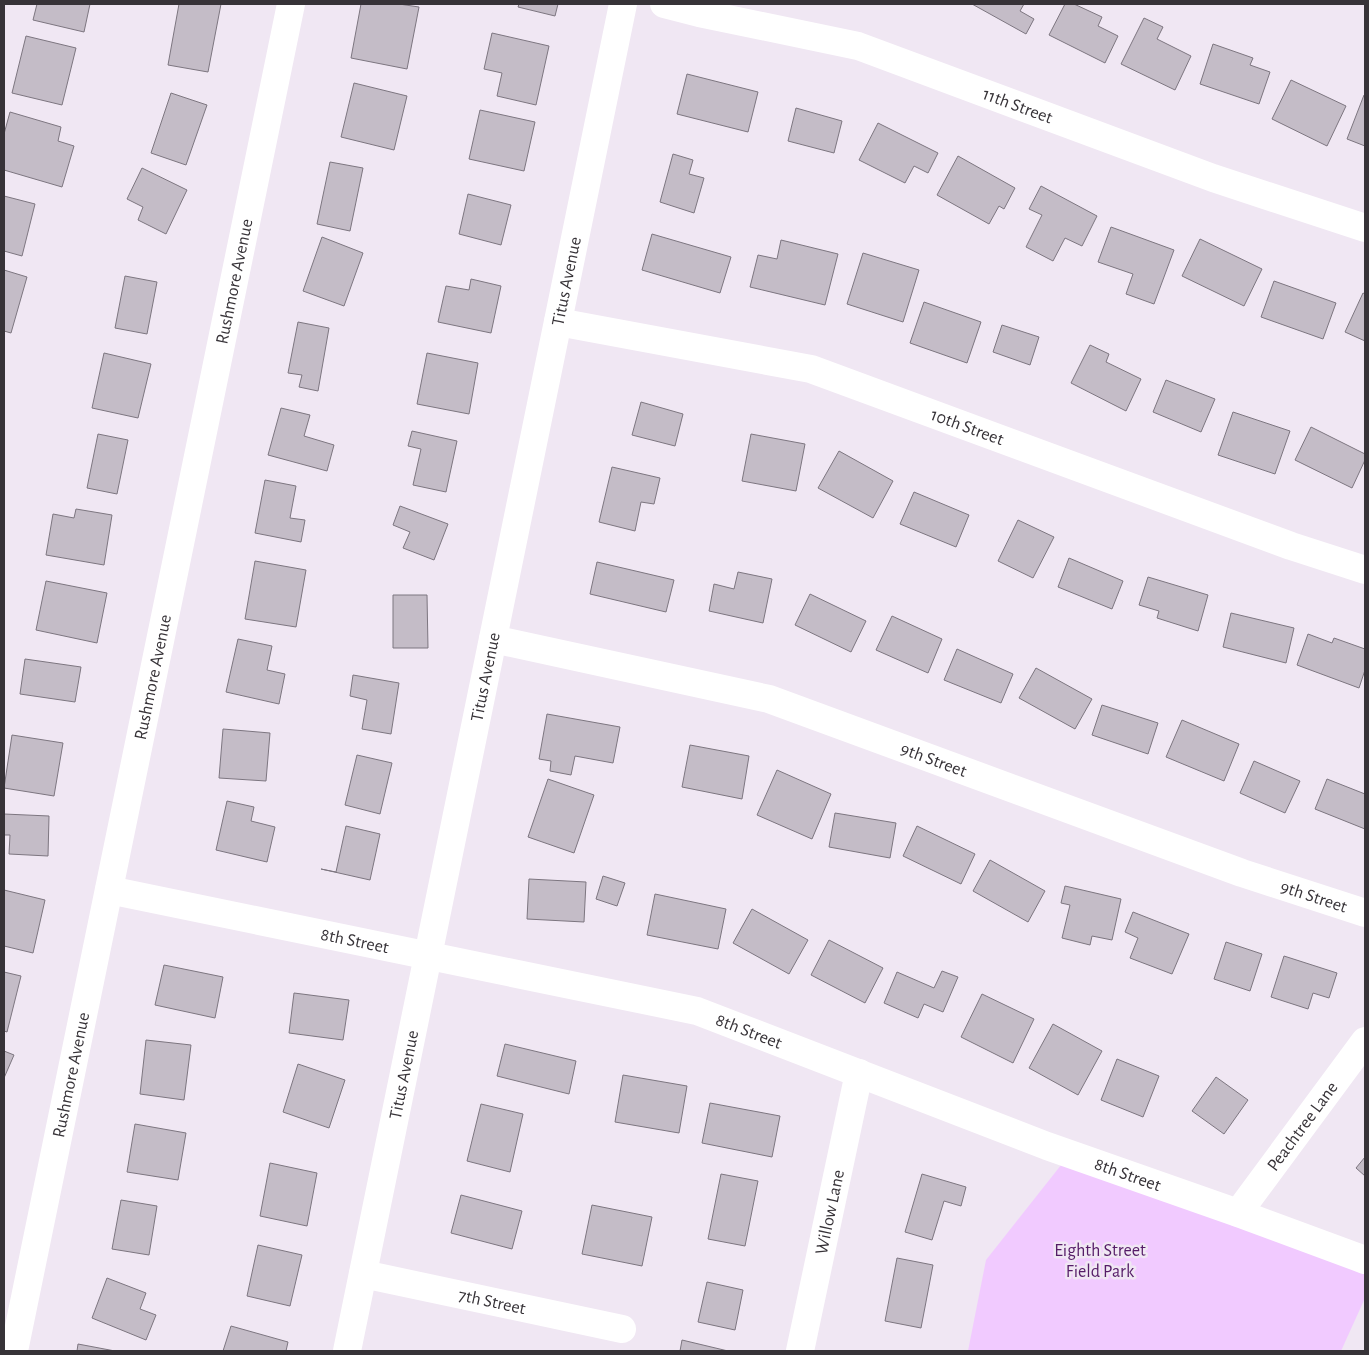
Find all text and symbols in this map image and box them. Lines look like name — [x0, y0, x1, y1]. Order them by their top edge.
street label: 11th Street — [980, 85, 1055, 128]
street label: Rushmore Avenue — [213, 217, 257, 346]
street label: Titus Avenue — [549, 235, 585, 327]
street label: 10th Street — [928, 406, 1006, 449]
street label: Rushmore Avenue — [132, 613, 175, 742]
street label: Titus Avenue — [468, 631, 504, 723]
street label: 9th Street — [898, 740, 969, 781]
street label: 9th Street — [1278, 878, 1349, 917]
street label: 8th Street — [319, 926, 391, 957]
street label: Rushmore Avenue — [50, 1011, 93, 1139]
street label: 8th Street — [713, 1011, 784, 1053]
street label: Titus Avenue — [387, 1029, 422, 1121]
street label: Peachtree Lane — [1264, 1079, 1342, 1175]
street label: 8th Street — [1092, 1155, 1163, 1195]
street label: Willow Lane — [813, 1168, 848, 1256]
park label: Eighth Street Field Park — [1054, 1242, 1146, 1281]
street label: 7th Street — [457, 1287, 527, 1318]

